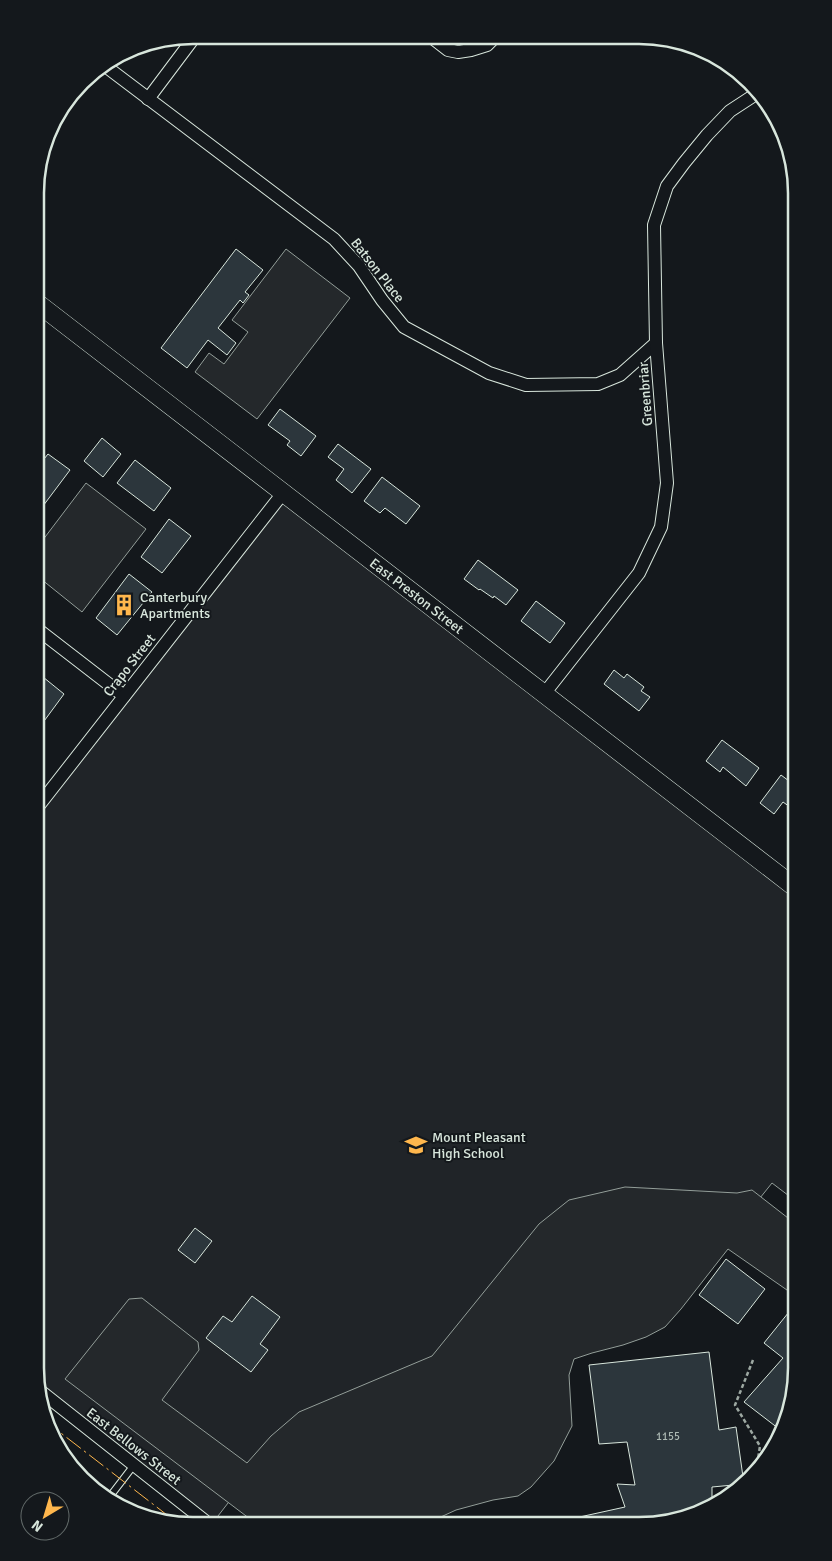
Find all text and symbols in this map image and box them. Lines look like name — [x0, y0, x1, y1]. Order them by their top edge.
street label: Batson Place — [347, 235, 408, 306]
street label: Greenbriar — [635, 360, 656, 427]
street label: East Preston Street — [366, 555, 467, 638]
place label: Canterbury Apartments — [140, 589, 210, 622]
building icon: Canterbury Apartments — [111, 592, 137, 618]
street label: Crapo Street — [100, 630, 159, 700]
place label: Mount Pleasant High School — [432, 1129, 526, 1162]
school or university icon: Mount Pleasant High School — [403, 1132, 429, 1158]
street label: East Bellows Street — [83, 1404, 184, 1489]
house number: 1155 — [656, 1430, 680, 1443]
north arrow — [20, 1491, 70, 1541]
text: N — [28, 1516, 46, 1536]

